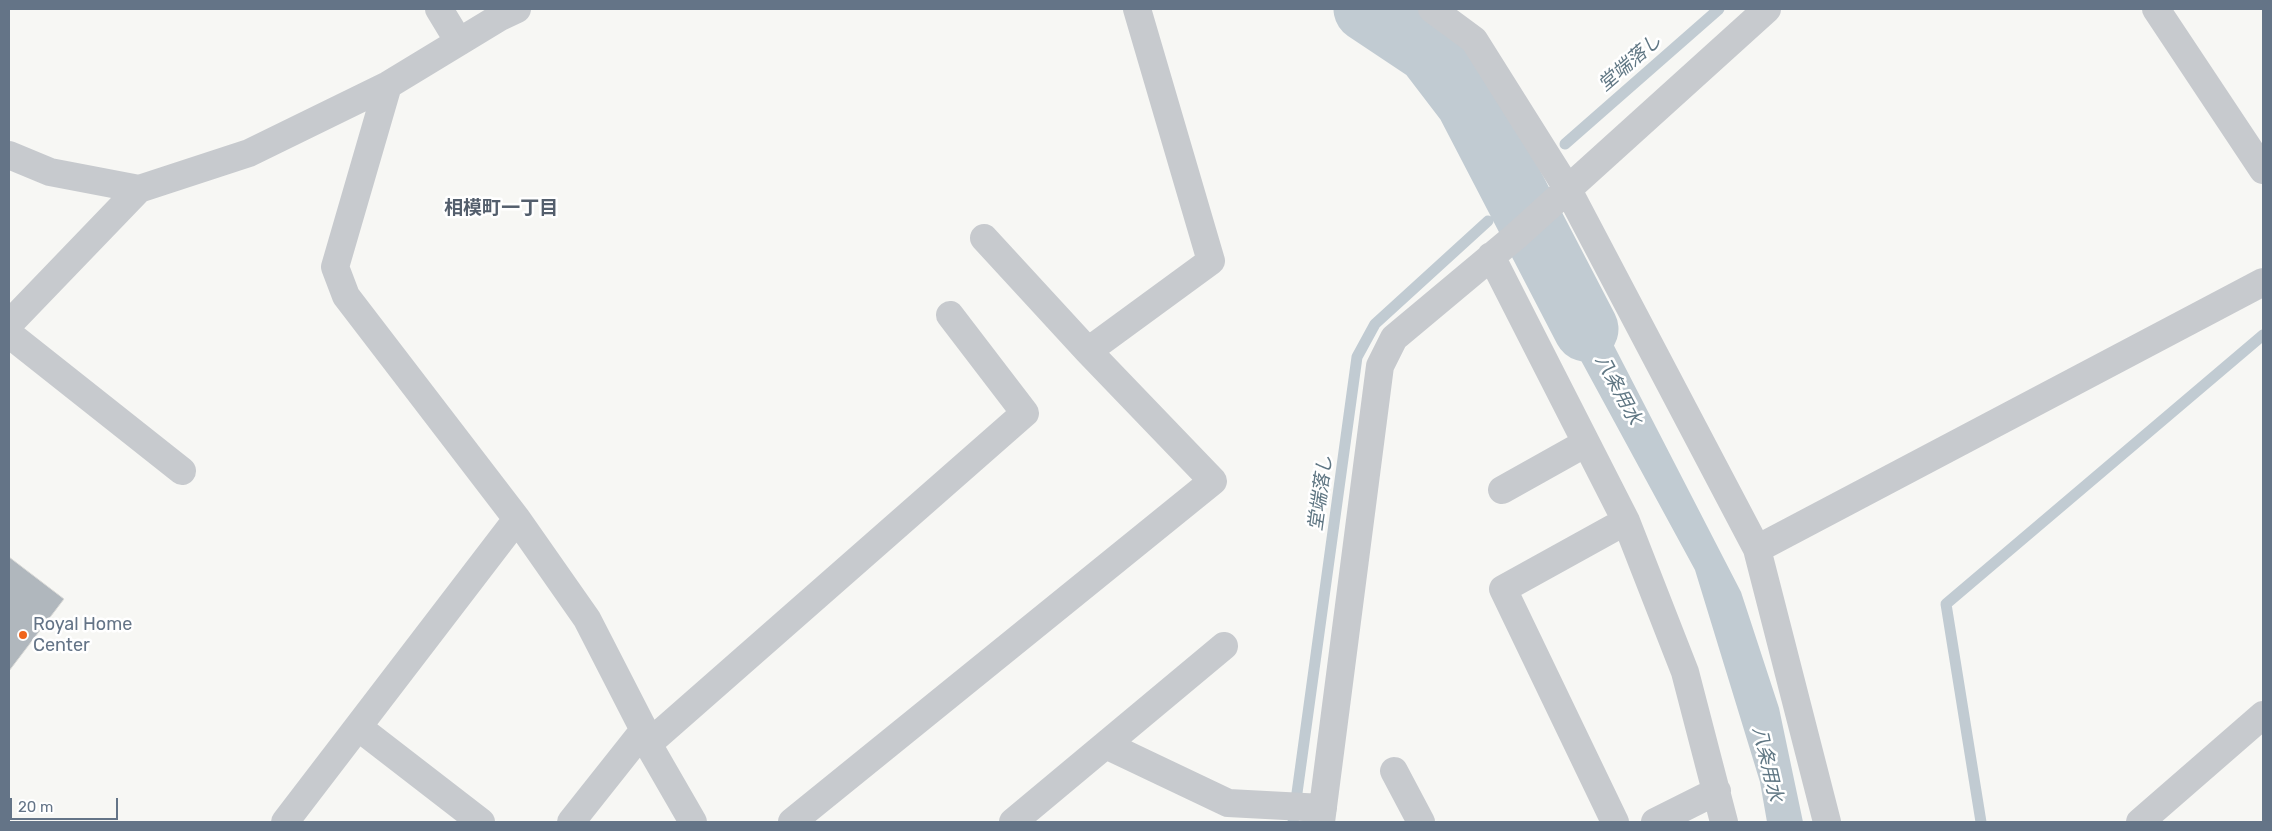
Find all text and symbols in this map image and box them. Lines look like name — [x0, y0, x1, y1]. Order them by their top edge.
water label: 堂端落し — [1594, 29, 1666, 97]
district label: 相模町一丁目 — [444, 198, 558, 220]
water label: 八条用水 — [1590, 351, 1646, 429]
water label: 堂端落し — [1304, 454, 1338, 532]
place label: Royal Home Center — [33, 614, 132, 656]
marker: Royal Home Center — [17, 629, 29, 641]
water label: 八条用水 — [1747, 724, 1787, 804]
scale bar — [12, 788, 120, 820]
text: 20 m — [18, 798, 53, 816]

